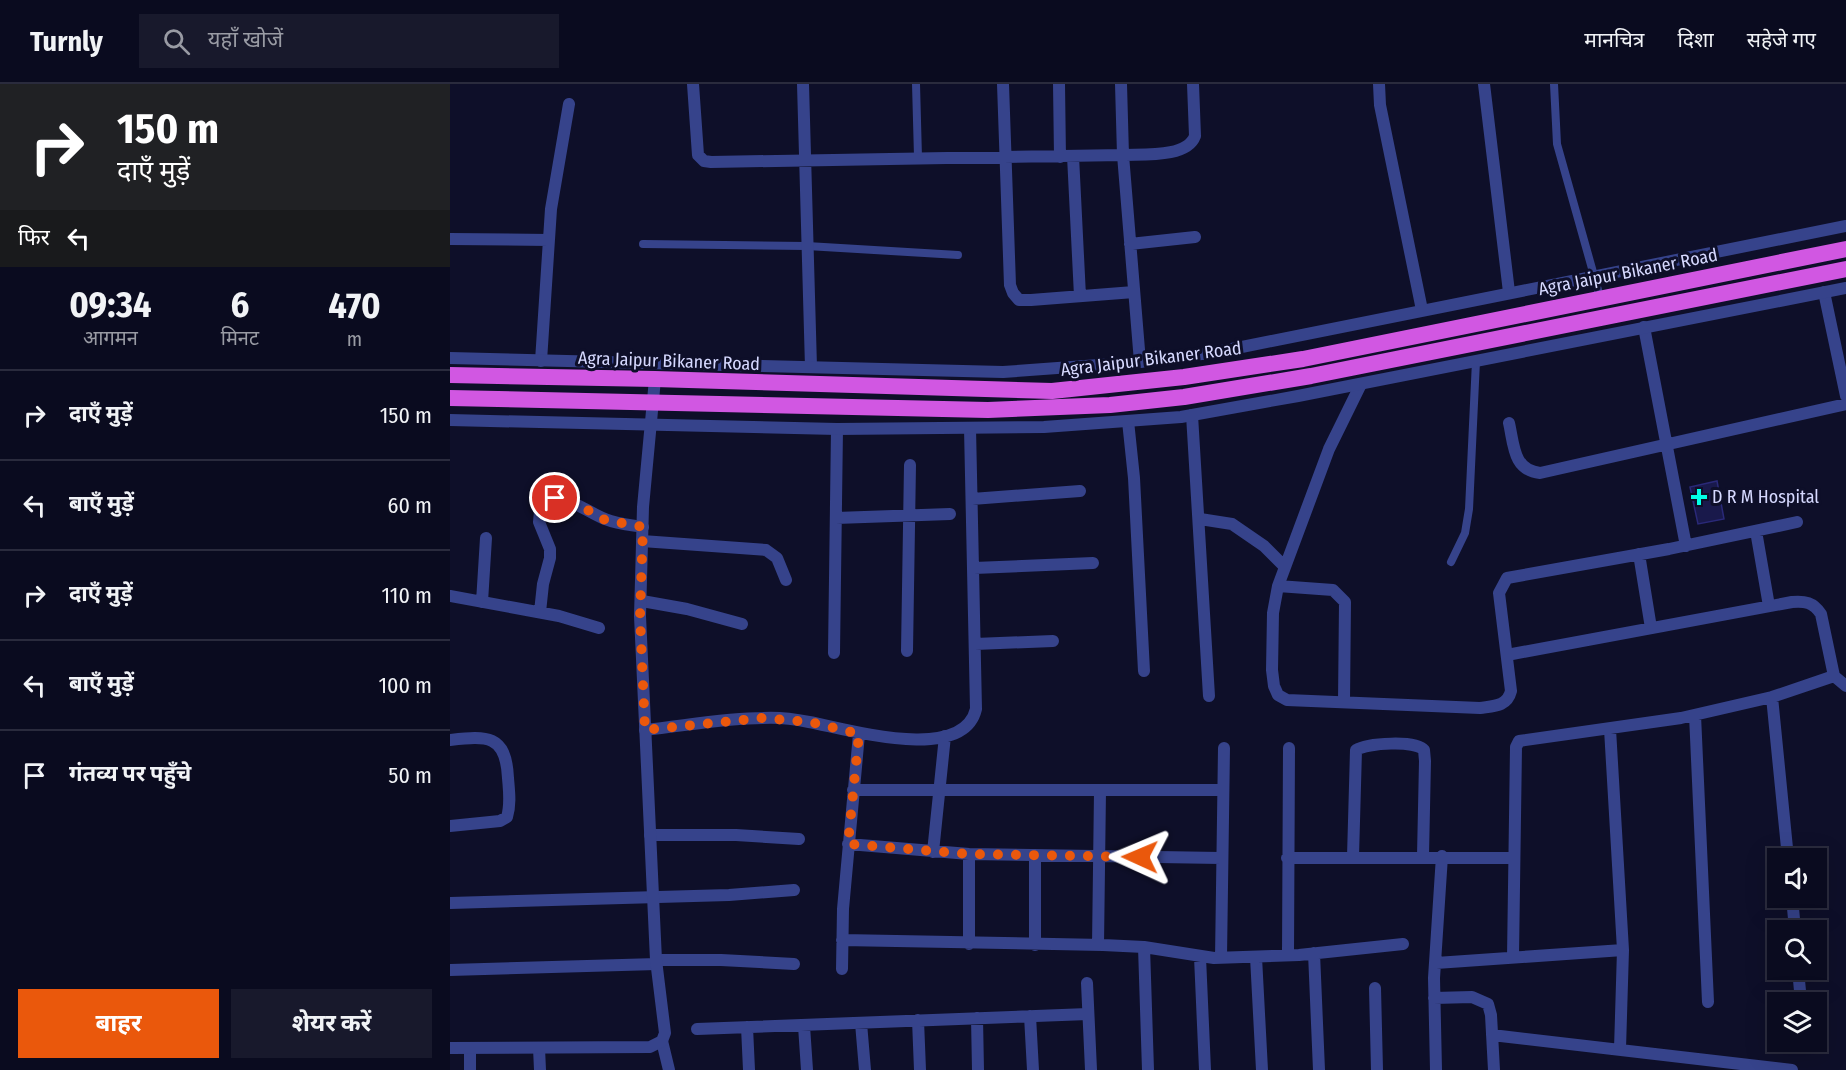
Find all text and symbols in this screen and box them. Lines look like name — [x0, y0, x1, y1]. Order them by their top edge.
search box — [139, 14, 559, 68]
text: Turnly — [30, 25, 103, 58]
icon: search — [160, 25, 193, 58]
text: यहाँ खोजें — [208, 26, 283, 53]
text: मानचित्र — [1584, 27, 1644, 53]
text: दिशा — [1677, 27, 1714, 53]
text: सहेजे गए — [1747, 27, 1816, 53]
text: 150 m — [117, 104, 219, 154]
icon: right — [18, 108, 96, 186]
text: दाएँ मुड़ें — [117, 155, 190, 187]
icon: left — [62, 222, 95, 255]
text: फिर — [18, 224, 50, 251]
street label: Agra Jaipur Bikaner Road — [1537, 244, 1719, 300]
text: 09:34 — [69, 283, 152, 327]
text: 6 — [230, 283, 249, 327]
text: 470 — [328, 284, 381, 328]
text: आगमन — [83, 326, 138, 350]
text: मिनट — [221, 326, 259, 350]
text: m — [347, 327, 362, 351]
street label: Agra Jaipur Bikaner Road — [1059, 337, 1243, 381]
street label: Agra Jaipur Bikaner Road — [578, 347, 760, 375]
icon: right — [18, 399, 51, 432]
text: दाएँ मुड़ें — [69, 400, 133, 427]
text: 150 m — [380, 402, 432, 429]
pin — [529, 472, 580, 523]
icon: arrive — [538, 481, 571, 514]
place label: D R M Hospital — [1712, 486, 1819, 508]
marker: D R M Hospital — [1690, 488, 1708, 506]
icon: left — [18, 489, 51, 522]
text: बाएँ मुड़ें — [69, 490, 134, 517]
text: 60 m — [388, 492, 432, 519]
icon: right — [18, 579, 51, 612]
text: दाएँ मुड़ें — [69, 580, 133, 607]
text: 110 m — [382, 582, 432, 609]
icon: left — [18, 669, 51, 702]
text: बाएँ मुड़ें — [69, 670, 134, 697]
text: 100 m — [378, 672, 432, 699]
icon: arrive — [18, 759, 51, 792]
text: गंतव्य पर पहुँचे — [69, 760, 191, 787]
text: 50 m — [388, 762, 432, 789]
position arrow — [1108, 825, 1172, 889]
map controls — [1767, 848, 1827, 1052]
button: sound — [1767, 848, 1827, 908]
button: search — [1767, 920, 1827, 980]
button: बाहर — [18, 989, 219, 1058]
button: शेयर करें — [231, 989, 432, 1058]
button: layers — [1767, 992, 1827, 1052]

